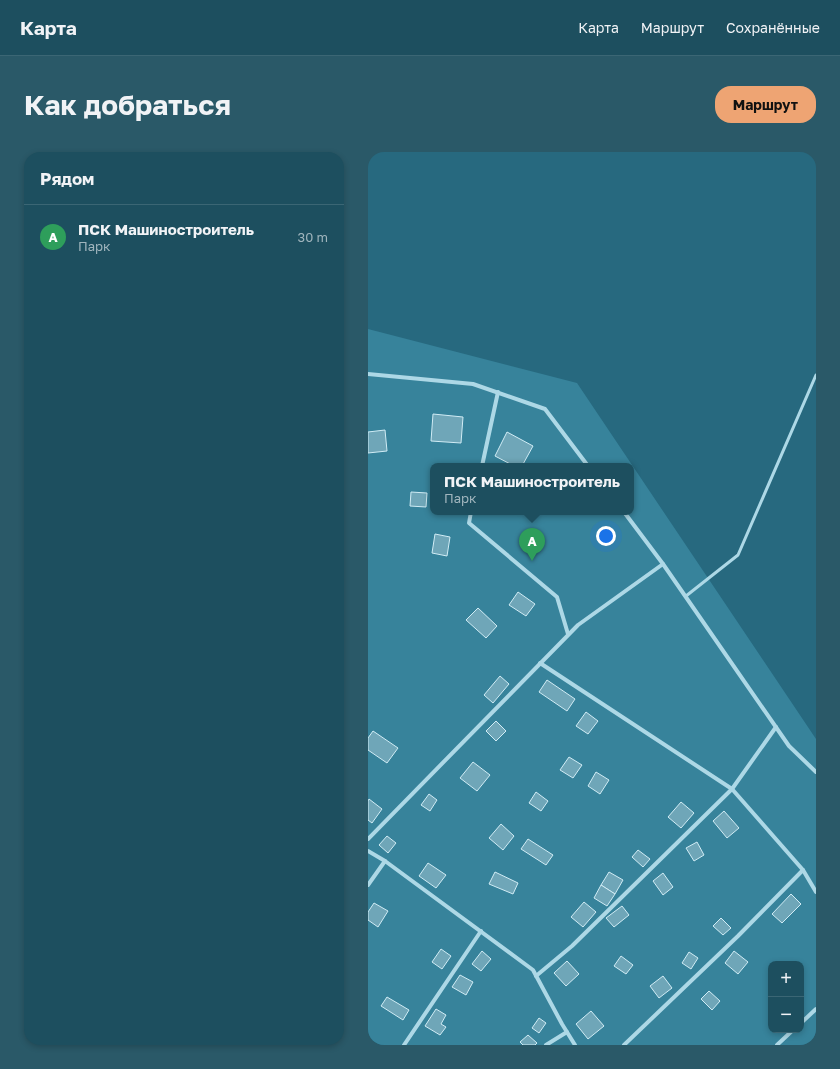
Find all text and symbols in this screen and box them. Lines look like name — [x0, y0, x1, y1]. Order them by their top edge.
text: Карта — [20, 16, 77, 39]
text: Карта — [578, 19, 619, 36]
text: Маршрут — [641, 19, 704, 36]
text: Сохранённые — [726, 19, 820, 36]
button: Маршрут — [715, 86, 816, 123]
text: Как добраться — [24, 88, 231, 121]
text: Рядом — [40, 168, 94, 189]
text: ПСК Машиностроитель — [78, 220, 254, 238]
text: A — [48, 229, 58, 245]
text: 30 m — [298, 229, 328, 245]
text: Парк — [78, 238, 111, 254]
popup — [430, 463, 634, 515]
text: ПСК Машиностроитель — [444, 472, 620, 490]
text: Парк — [444, 490, 477, 506]
your location — [596, 526, 616, 546]
pin: A — [519, 528, 545, 561]
map controls — [768, 961, 804, 1033]
button: + — [768, 961, 804, 997]
button: − — [768, 997, 804, 1033]

